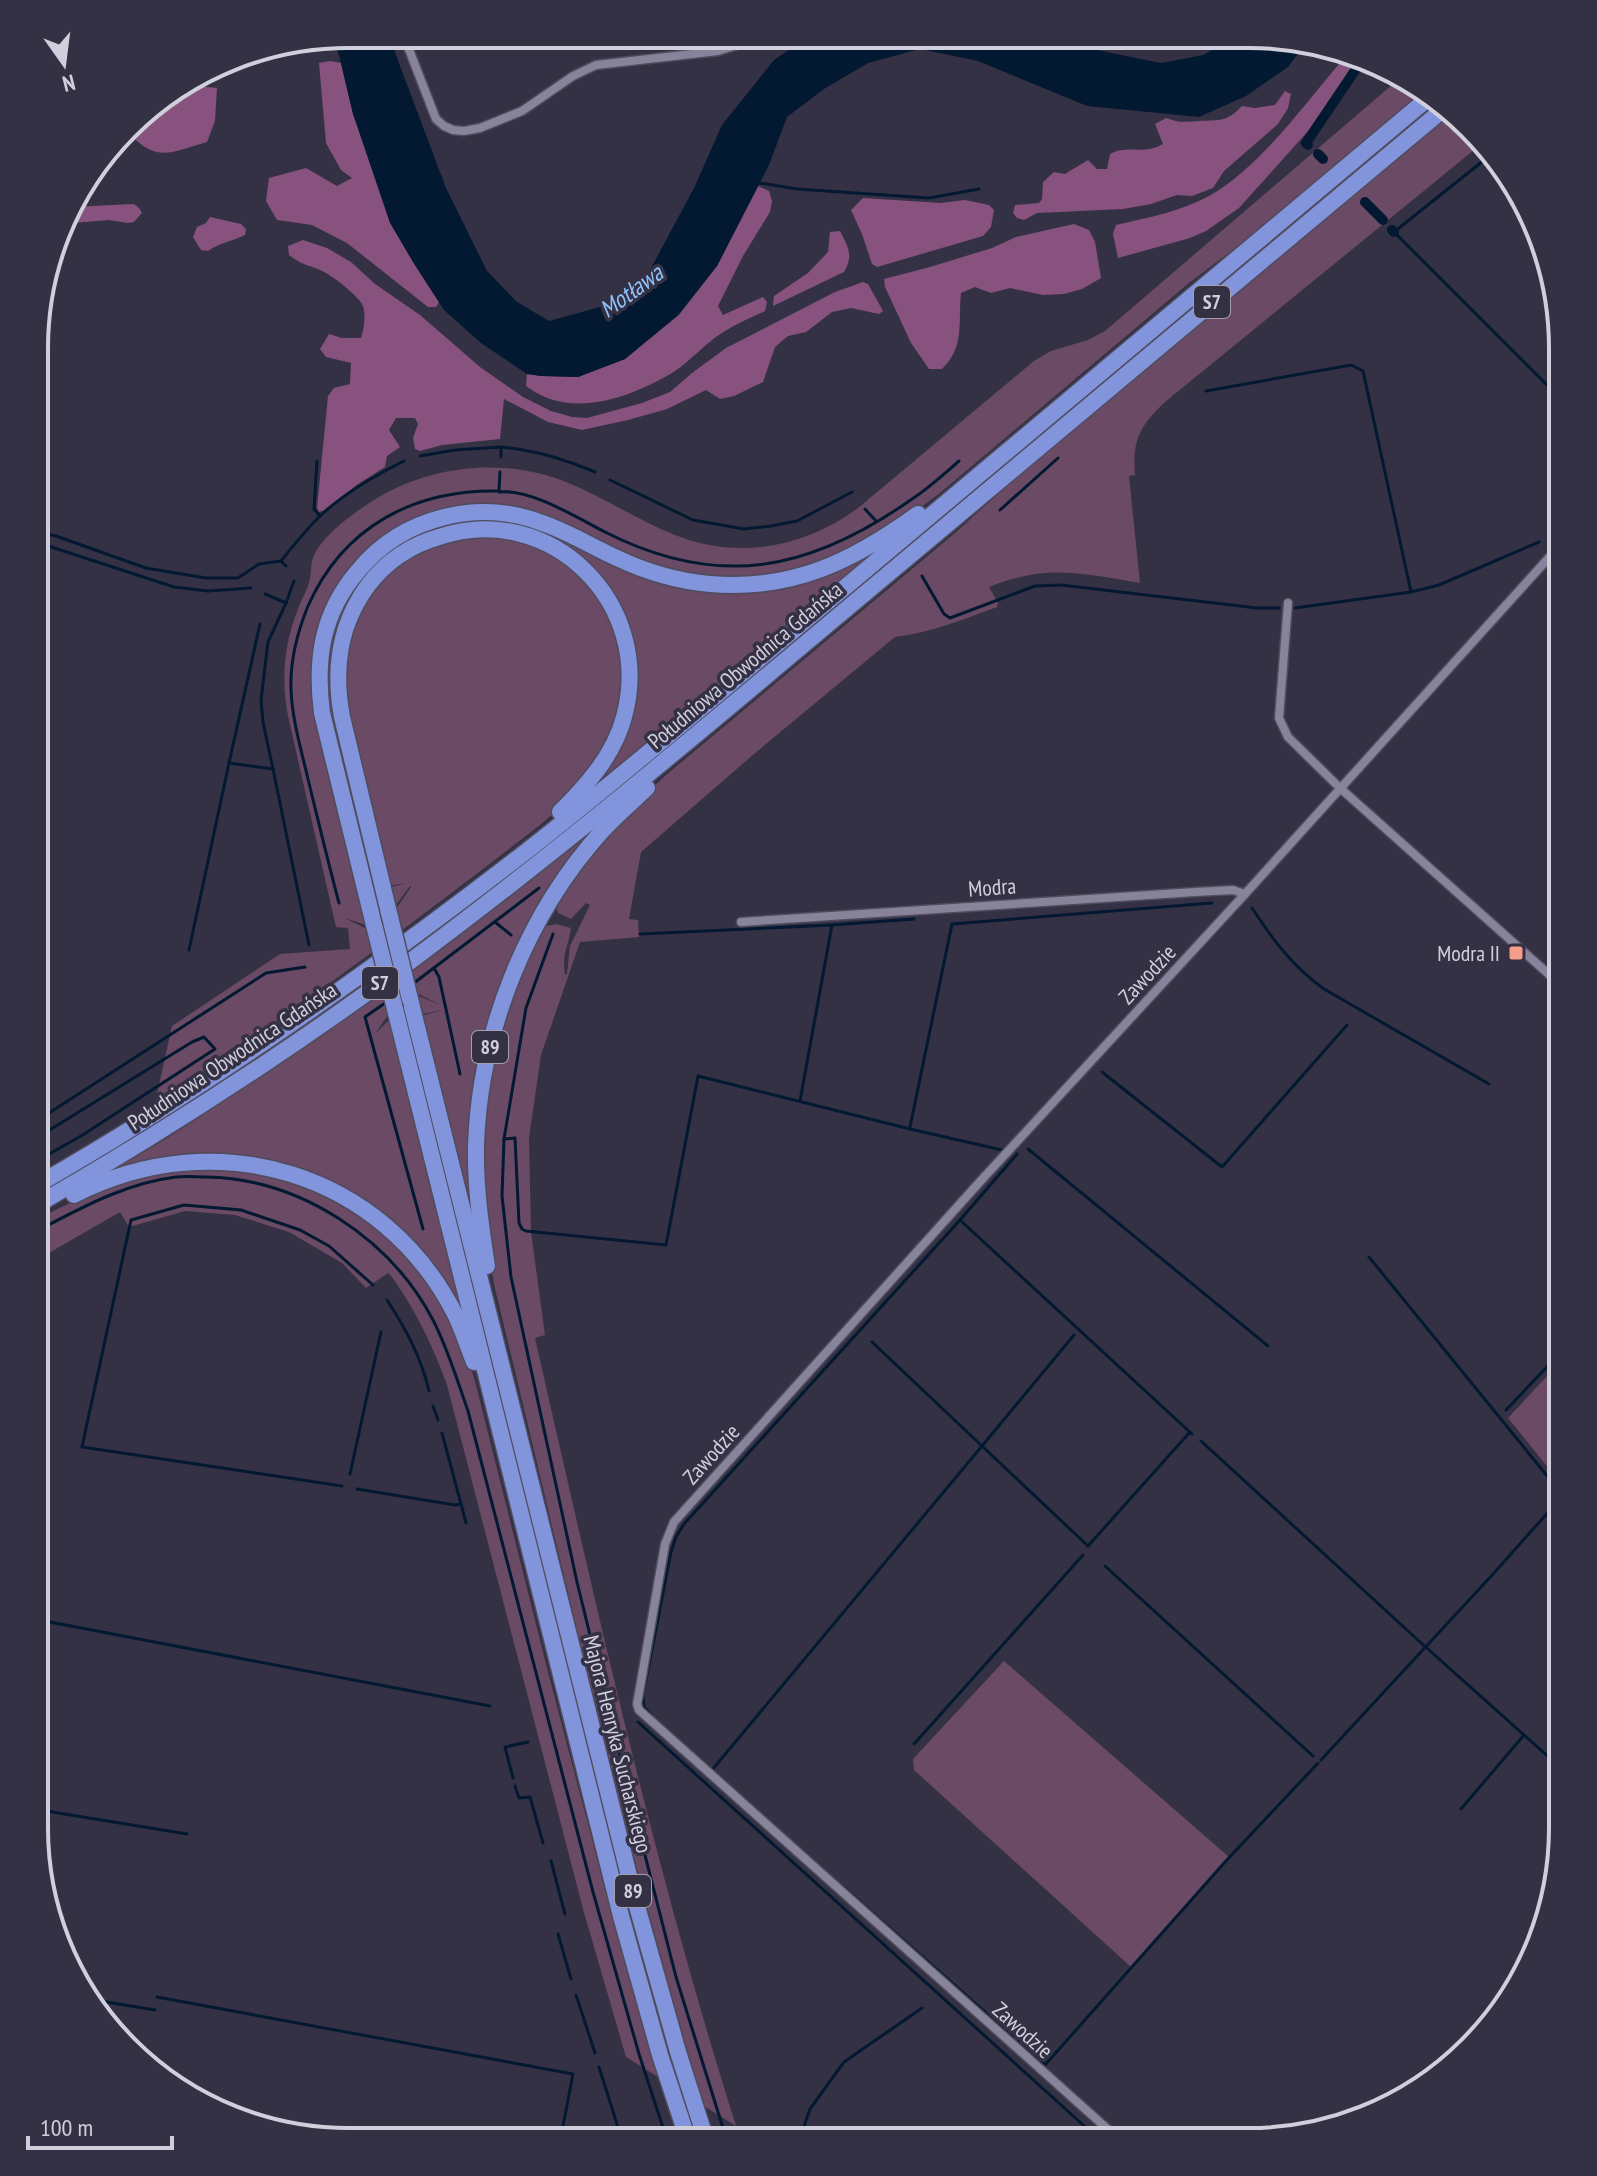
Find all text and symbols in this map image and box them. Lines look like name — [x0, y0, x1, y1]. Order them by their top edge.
north arrow — [24, 24, 104, 104]
text: N — [60, 68, 78, 98]
water label: Motława — [593, 257, 670, 324]
road number: S7 — [1194, 286, 1230, 318]
street label: Południowa Obwodnica Gdańska — [642, 575, 848, 755]
street label: Modra — [967, 871, 1017, 903]
street label: Zawodzie — [1112, 938, 1182, 1010]
place label: Modra II — [1437, 939, 1500, 967]
marker: Modra II — [1507, 944, 1525, 962]
road number: S7 — [362, 967, 398, 999]
street label: Południowa Obwodnica Gdańska — [122, 976, 342, 1136]
road number: 89 — [472, 1031, 508, 1063]
street label: Zawodzie — [677, 1418, 745, 1490]
street label: Majora Henryka Sucharskiego — [577, 1632, 659, 1856]
road number: 89 — [615, 1875, 651, 1907]
street label: Zawodzie — [987, 1996, 1059, 2064]
scale bar — [28, 2100, 172, 2150]
text: 100 m — [40, 2112, 93, 2143]

